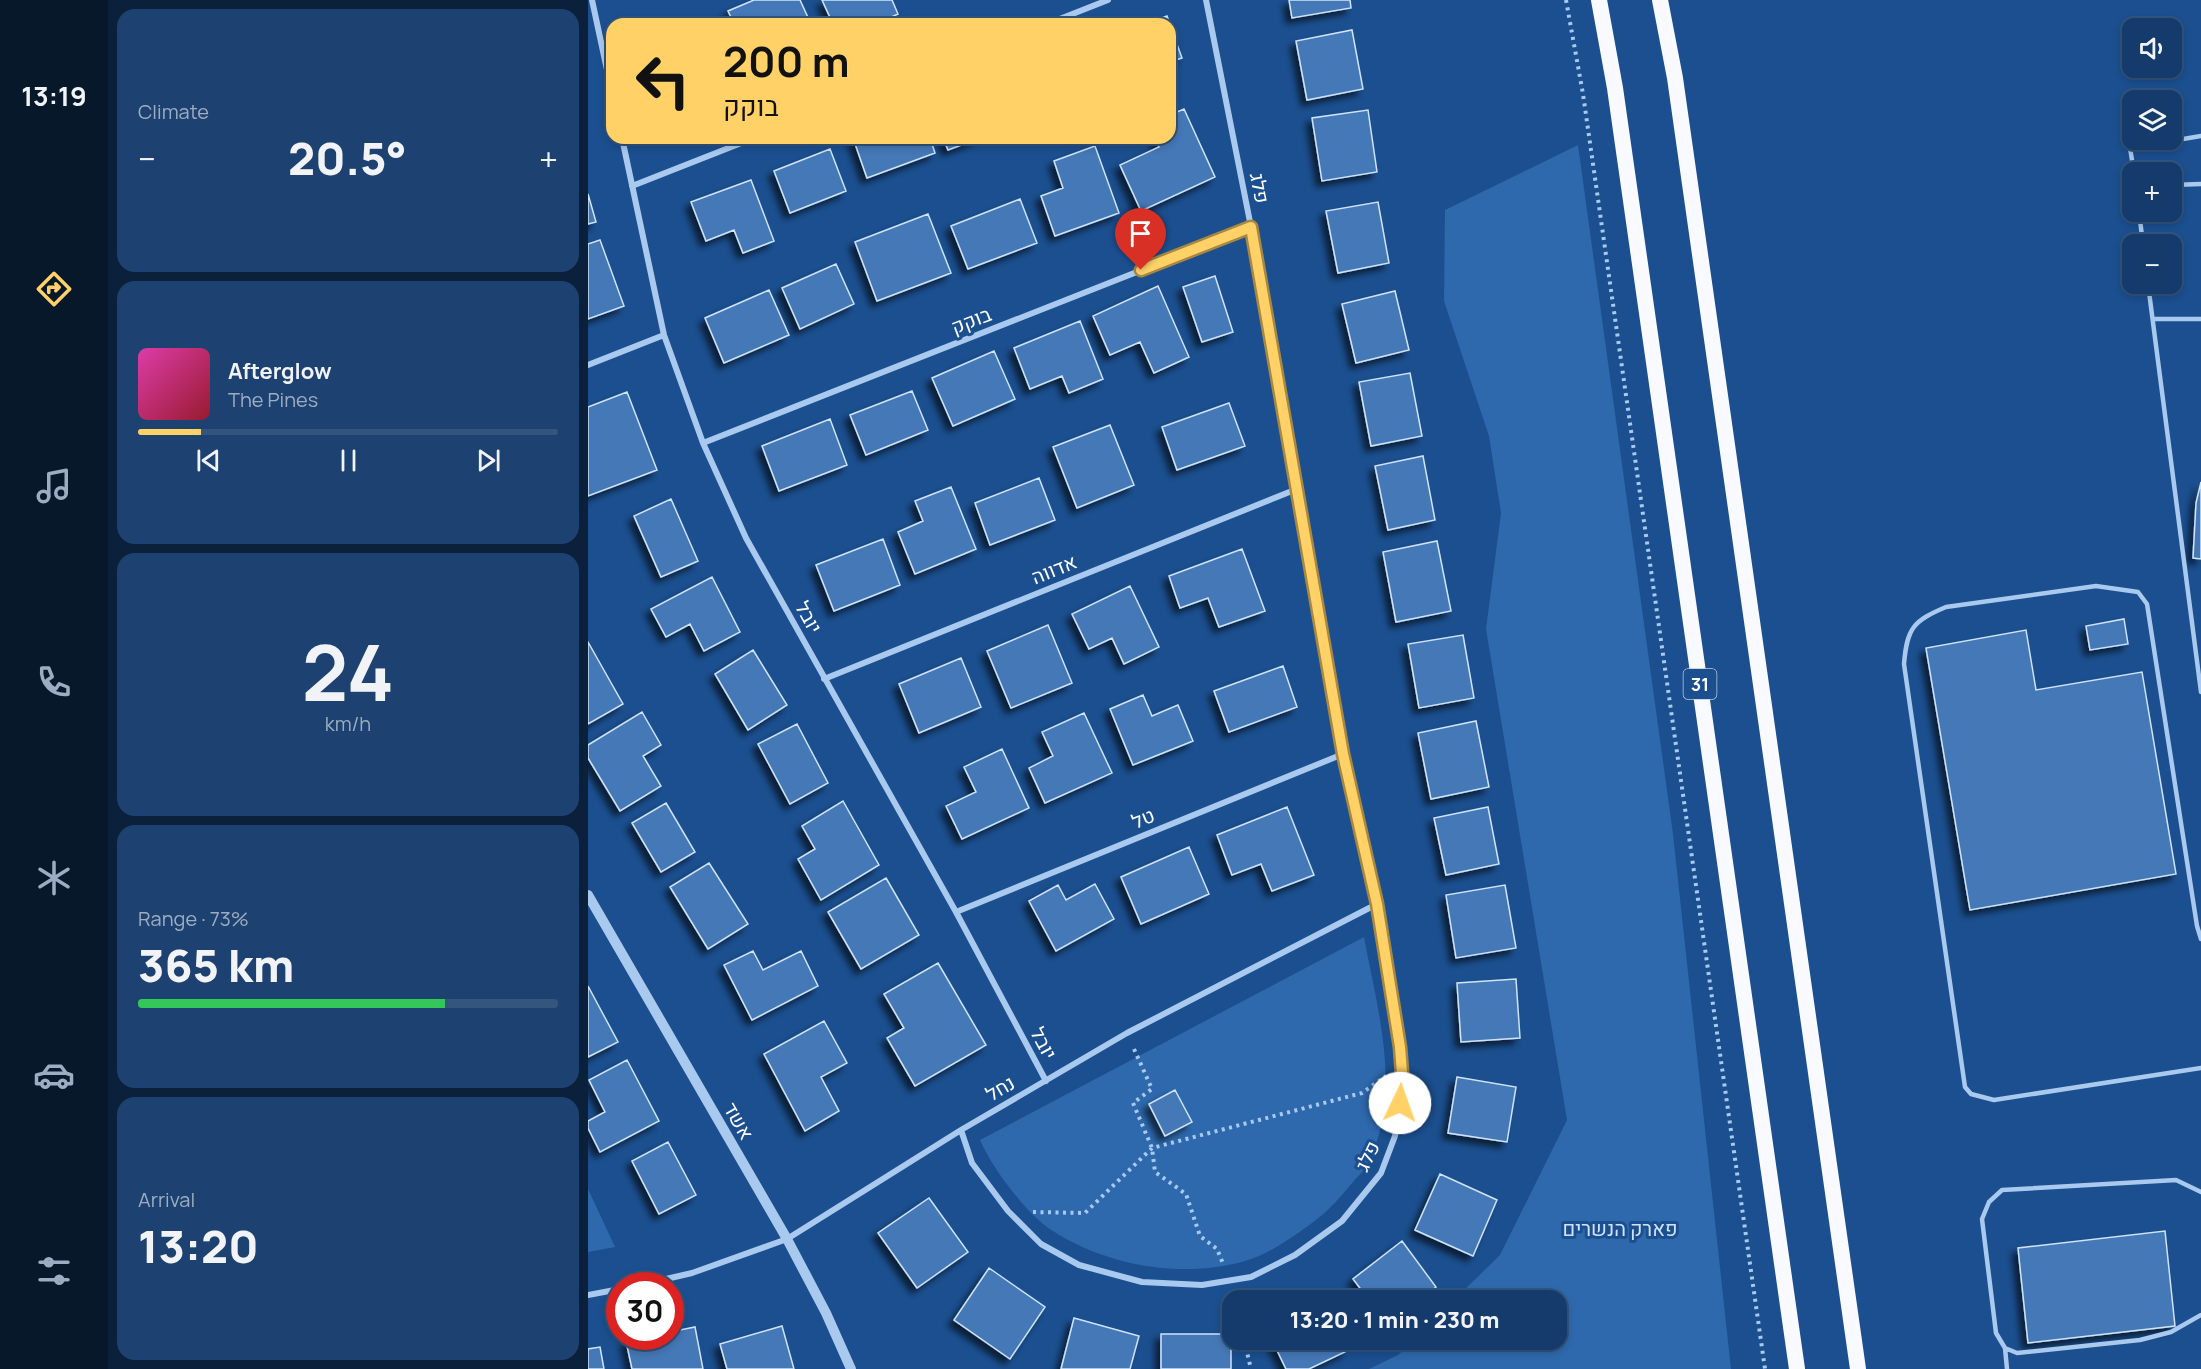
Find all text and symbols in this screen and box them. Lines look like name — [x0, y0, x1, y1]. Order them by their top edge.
map controls — [2122, 18, 2182, 294]
button: sound — [2122, 18, 2182, 78]
text: 200 m — [723, 32, 849, 90]
icon: left — [624, 42, 702, 120]
text: 13:19 — [21, 77, 87, 114]
text: בוקק — [723, 87, 779, 124]
button: layers — [2122, 90, 2182, 150]
text: Climate — [138, 98, 209, 125]
text: 20.5° — [288, 127, 407, 189]
text: − — [138, 136, 156, 181]
text: + — [539, 136, 558, 181]
button: + — [2122, 162, 2182, 222]
street label: פלג — [1244, 170, 1276, 206]
pin — [1115, 208, 1166, 270]
icon: arrive — [1124, 217, 1157, 250]
button: − — [2122, 234, 2182, 294]
icon: directions — [33, 268, 75, 310]
street label: בוקק — [947, 300, 996, 340]
text: Afterglow — [228, 356, 332, 386]
text: The Pines — [228, 386, 318, 413]
icon: previous — [192, 444, 225, 477]
icon: pause — [332, 444, 365, 477]
icon: next — [472, 444, 505, 477]
icon: music — [33, 465, 75, 507]
street label: אדווה — [1027, 548, 1081, 590]
street label: יובל — [789, 596, 829, 638]
text: 24 — [302, 618, 394, 724]
icon: phone — [33, 661, 75, 703]
road number: 31 — [1684, 669, 1716, 699]
text: km/h — [325, 710, 371, 737]
street label: טל — [1127, 801, 1159, 835]
icon: climate — [33, 857, 75, 899]
text: Range · 73% — [138, 905, 249, 932]
text: 365 km — [138, 934, 294, 996]
street label: יובל — [1024, 1022, 1064, 1064]
icon: car — [33, 1054, 75, 1096]
street label: נחל — [980, 1069, 1020, 1107]
position arrow — [1368, 1071, 1432, 1135]
street label: אשד — [718, 1097, 760, 1145]
street label: פלג — [1348, 1136, 1386, 1176]
text: Arrival — [138, 1186, 195, 1213]
text: 13:20 — [138, 1215, 259, 1277]
park label: פארק הנשרים — [1562, 1215, 1678, 1242]
icon: filters — [33, 1250, 75, 1292]
speed limit sign: 30 — [606, 1272, 684, 1350]
text: 13:20 · 1 min · 230 m — [1290, 1305, 1499, 1335]

